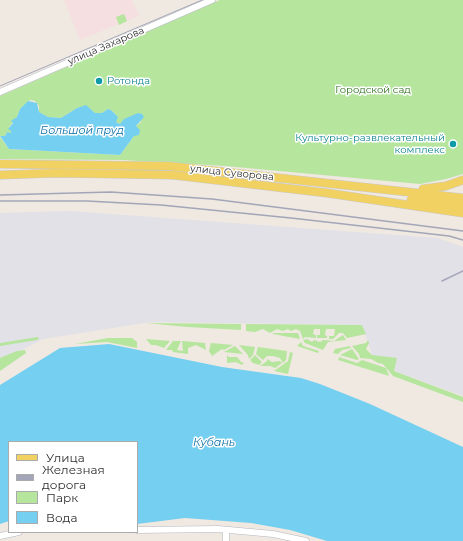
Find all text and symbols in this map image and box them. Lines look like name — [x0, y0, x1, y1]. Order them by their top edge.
street label: улица Захарова — [66, 24, 146, 68]
place label: Ротонда — [107, 75, 150, 87]
marker: Ротонда — [94, 76, 104, 86]
park label: Городской сад — [335, 84, 411, 96]
water label: Большой пруд — [40, 124, 124, 138]
place label: Культурно-развлекательный комплекс — [295, 132, 445, 156]
marker: Культурно-развлекательный комплекс — [448, 139, 458, 149]
street label: улица Суворова — [190, 163, 274, 183]
water label: Кубань — [193, 436, 235, 450]
legend — [8, 441, 138, 533]
text: Улица — [46, 450, 85, 465]
text: Железная дорога — [42, 462, 105, 492]
text: Парк — [46, 490, 78, 505]
text: Вода — [46, 510, 77, 525]

